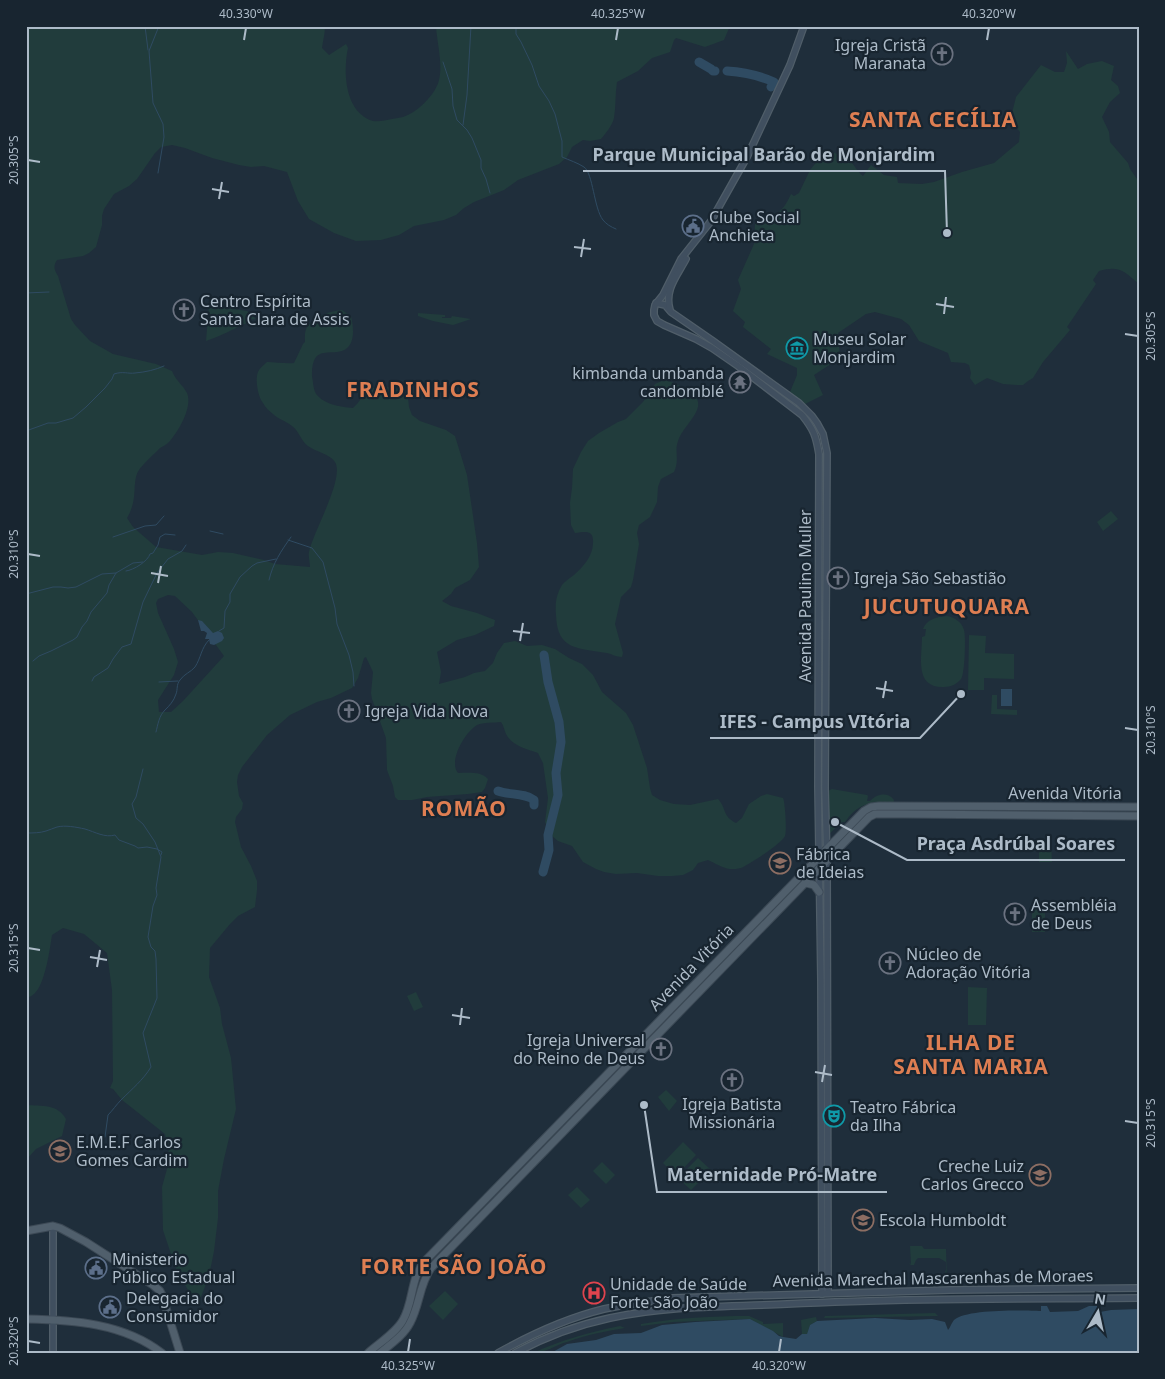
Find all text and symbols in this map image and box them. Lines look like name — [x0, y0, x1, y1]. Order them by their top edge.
text: 40.330°W — [219, 5, 273, 22]
text: 40.325°W — [591, 5, 645, 22]
text: 40.320°W — [962, 5, 1016, 22]
place label: Igreja Cristã Maranata — [835, 34, 926, 74]
church icon: Igreja Cristã Maranata — [930, 42, 954, 66]
district label: SANTA CECÍLIA — [849, 105, 1017, 133]
text: 20.305°S — [5, 135, 22, 185]
callout: Parque Municipal Barão de Monjardim — [583, 138, 945, 171]
text: Parque Municipal Barão de Monjardim — [593, 142, 935, 166]
place label: Clube Social Anchieta — [709, 206, 800, 246]
public building icon: Clube Social Anchieta — [681, 214, 705, 238]
place label: Centro Espírita Santa Clara de Assis — [200, 290, 350, 330]
church icon: Centro Espírita Santa Clara de Assis — [172, 298, 196, 322]
text: 20.305°S — [1142, 311, 1159, 361]
place label: Museu Solar Monjardim — [813, 328, 907, 368]
museum icon: Museu Solar Monjardim — [785, 336, 809, 360]
place label: kimbanda umbanda candomblé — [572, 362, 724, 402]
temple icon: kimbanda umbanda candomblé — [728, 370, 752, 394]
district label: FRADINHOS — [346, 375, 480, 403]
street label: Avenida Paulino Muller — [794, 509, 816, 683]
text: 20.310°S — [5, 529, 22, 579]
church icon: Igreja São Sebastião — [826, 566, 850, 590]
place label: Igreja São Sebastião — [854, 567, 1006, 589]
district label: JUCUTUQUARA — [862, 592, 1030, 620]
church icon: Igreja Vida Nova — [337, 699, 361, 723]
place label: Igreja Vida Nova — [365, 700, 488, 722]
callout: IFES - Campus VItória — [710, 705, 920, 738]
text: 20.310°S — [1142, 705, 1159, 755]
text: IFES - Campus VItória — [720, 709, 910, 733]
street label: Avenida Vitória — [1008, 782, 1122, 804]
district label: ROMÃO — [421, 794, 507, 822]
callout: Praça Asdrúbal Soares — [907, 827, 1125, 860]
text: Praça Asdrúbal Soares — [917, 831, 1115, 855]
place label: Fábrica de Ideias — [796, 843, 864, 883]
school or university icon: Fábrica de Ideias — [768, 851, 792, 875]
place label: Assembléia de Deus — [1031, 894, 1117, 934]
church icon: Assembléia de Deus — [1003, 902, 1027, 926]
street label: Avenida Vitória — [644, 919, 738, 1015]
text: 20.315°S — [5, 923, 22, 973]
place label: Núcleo de Adoração Vitória — [906, 943, 1030, 983]
church icon: Núcleo de Adoração Vitória — [878, 951, 902, 975]
district label: ILHA DE SANTA MARIA — [893, 1028, 1049, 1080]
place label: Igreja Universal do Reino de Deus — [513, 1029, 645, 1069]
church icon: Igreja Universal do Reino de Deus — [649, 1037, 673, 1061]
church icon: Igreja Batista Missionária — [720, 1068, 744, 1092]
place label: Igreja Batista Missionária — [682, 1093, 782, 1133]
place label: Teatro Fábrica da Ilha — [850, 1096, 956, 1136]
text: 20.315°S — [1142, 1098, 1159, 1148]
theatre icon: Teatro Fábrica da Ilha — [822, 1104, 846, 1128]
place label: E.M.E.F Carlos Gomes Cardim — [76, 1131, 187, 1171]
school or university icon: E.M.E.F Carlos Gomes Cardim — [48, 1139, 72, 1163]
place label: Creche Luiz Carlos Grecco — [921, 1155, 1024, 1195]
callout: Maternidade Pró-Matre — [657, 1159, 887, 1192]
text: Maternidade Pró-Matre — [667, 1162, 877, 1186]
school or university icon: Creche Luiz Carlos Grecco — [1028, 1163, 1052, 1187]
school or university icon: Escola Humboldt — [851, 1208, 875, 1232]
place label: Escola Humboldt — [879, 1209, 1006, 1231]
place label: Ministerio Público Estadual — [112, 1248, 235, 1288]
district label: FORTE SÃO JOÃO — [361, 1252, 547, 1280]
public building icon: Ministerio Público Estadual — [84, 1256, 108, 1280]
street label: Avenida Marechal Mascarenhas de Moraes — [772, 1264, 1094, 1292]
place label: Unidade de Saúde Forte São João — [610, 1273, 747, 1313]
hospital icon: Unidade de Saúde Forte São João — [582, 1281, 606, 1305]
north arrow — [1072, 1286, 1122, 1336]
place label: Delegacia do Consumidor — [126, 1287, 223, 1327]
text: N — [1093, 1288, 1107, 1309]
public building icon: Delegacia do Consumidor — [98, 1295, 122, 1319]
text: 20.320°S — [5, 1316, 22, 1366]
text: 40.325°W — [381, 1357, 435, 1374]
text: 40.320°W — [752, 1357, 806, 1374]

